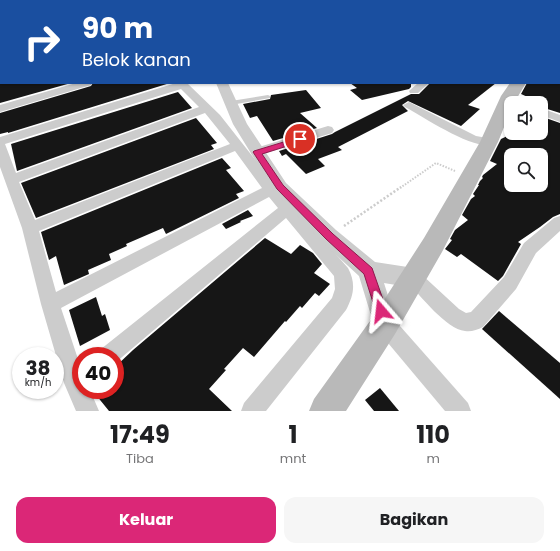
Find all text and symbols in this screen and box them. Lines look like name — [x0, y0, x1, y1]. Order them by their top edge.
text: 90 m — [82, 9, 153, 48]
icon: right — [16, 16, 68, 68]
text: Belok kanan — [82, 47, 191, 72]
map controls — [504, 96, 548, 192]
button: sound — [504, 96, 548, 140]
pin — [283, 122, 317, 156]
icon: arrive — [289, 128, 311, 150]
button: search — [504, 148, 548, 192]
position arrow — [360, 290, 402, 332]
speed limit sign: 40 — [72, 347, 124, 399]
text: 38 — [25, 354, 51, 382]
text: km/h — [25, 375, 51, 390]
text: 17:49 — [110, 418, 170, 451]
text: 1 — [288, 418, 298, 451]
text: 110 — [416, 418, 450, 451]
text: Tiba — [126, 449, 154, 468]
text: mnt — [280, 449, 306, 468]
text: m — [426, 449, 440, 468]
button: Keluar — [16, 497, 276, 543]
button: Bagikan — [284, 497, 544, 543]

